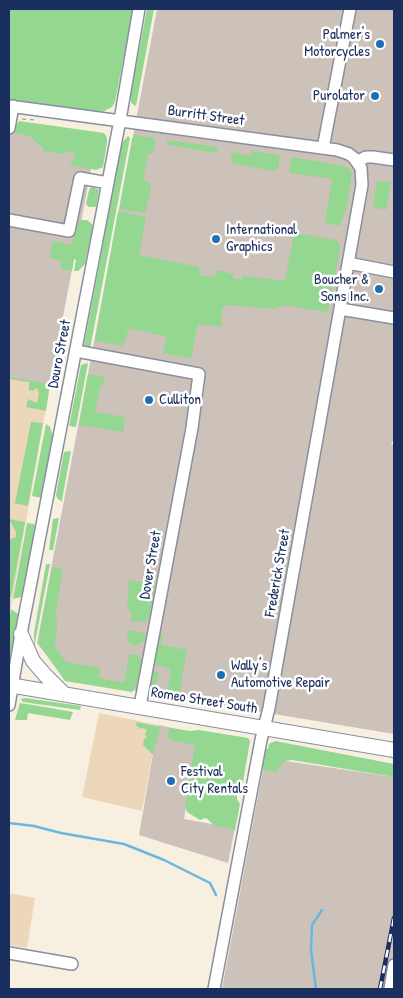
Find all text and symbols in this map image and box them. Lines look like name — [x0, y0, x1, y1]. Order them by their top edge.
place label: Palmer's Motorcycles — [304, 26, 370, 61]
marker: Palmer's Motorcycles — [374, 38, 386, 50]
place label: Purolator — [313, 87, 365, 105]
marker: Purolator — [369, 90, 381, 102]
street label: Burritt Street — [167, 102, 245, 130]
place label: International Graphics — [226, 221, 297, 256]
marker: International Graphics — [210, 233, 222, 245]
place label: Boucher & Sons Inc. — [314, 271, 369, 306]
marker: Boucher & Sons Inc. — [373, 283, 385, 295]
street label: Douro Street — [45, 318, 75, 390]
place label: Culliton — [159, 391, 201, 409]
marker: Culliton — [143, 394, 155, 406]
street label: Frederick Street — [261, 528, 295, 618]
street label: Dover Street — [136, 529, 166, 601]
place label: Wally's Automotive Repair — [231, 657, 330, 692]
marker: Wally's Automotive Repair — [215, 669, 227, 681]
street label: Romeo Street South — [150, 684, 258, 718]
place label: Festival City Rentals — [181, 763, 248, 798]
marker: Festival City Rentals — [165, 775, 177, 787]

